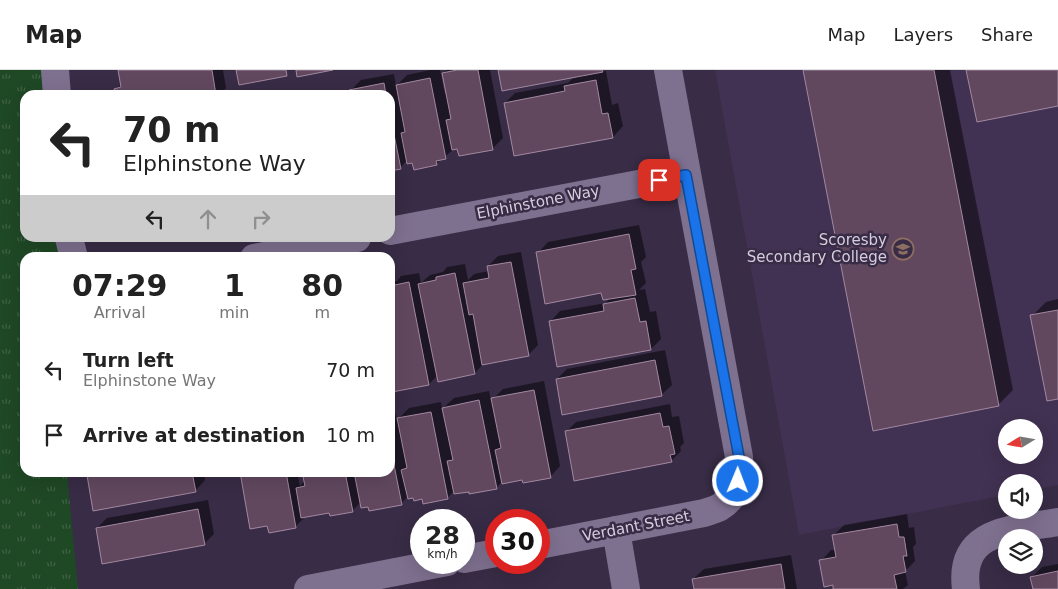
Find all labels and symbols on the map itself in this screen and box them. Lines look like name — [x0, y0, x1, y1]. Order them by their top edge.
pin — [638, 159, 680, 201]
street label: Elphinstone Way — [475, 181, 601, 223]
place label: Scoresby Secondary College — [747, 231, 887, 266]
school or university icon: Scoresby Secondary College — [891, 237, 915, 261]
north arrow — [998, 419, 1042, 464]
position arrow — [711, 454, 763, 506]
street label: Verdant Street — [581, 507, 691, 545]
speed limit sign: 30 — [485, 509, 550, 574]

